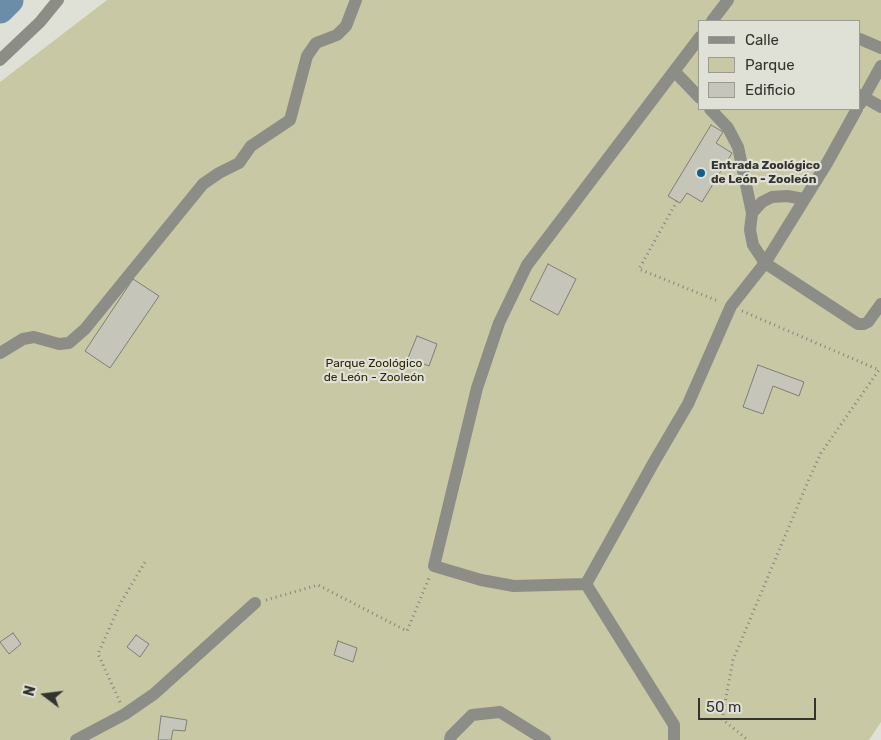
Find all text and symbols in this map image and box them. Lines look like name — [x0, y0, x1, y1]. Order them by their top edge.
legend — [698, 20, 861, 110]
text: Calle — [745, 31, 779, 49]
text: Parque — [745, 56, 795, 74]
text: Edificio — [745, 81, 795, 99]
place label: Entrada Zoológico de León - Zooleón — [711, 159, 820, 187]
marker: Entrada Zoológico de León - Zooleón — [695, 167, 707, 179]
park label: Parque Zoológico de León - Zooleón — [324, 357, 424, 385]
north arrow — [20, 670, 70, 720]
text: N — [21, 684, 40, 698]
scale bar — [701, 688, 818, 720]
text: 50 m — [706, 698, 741, 716]

